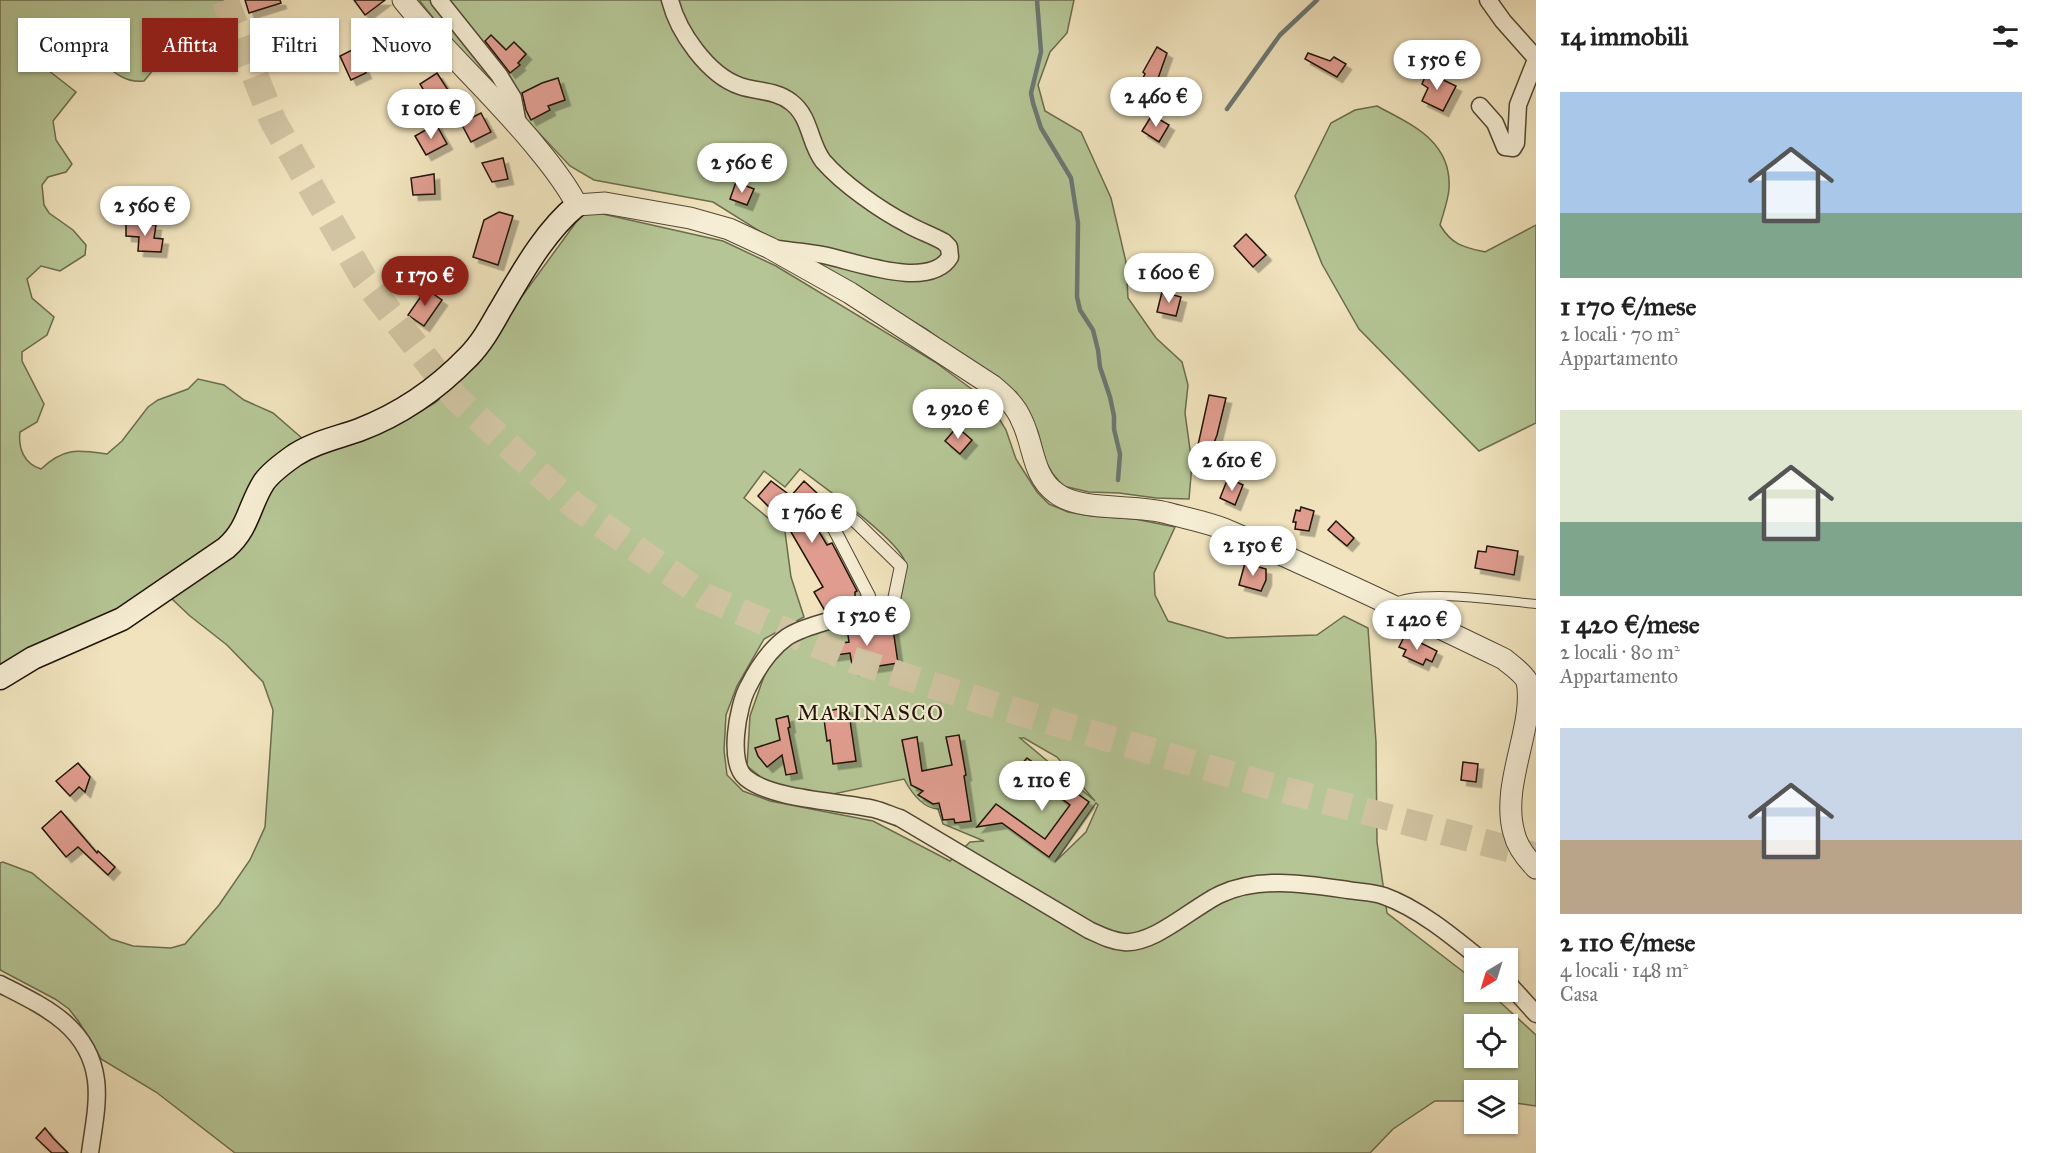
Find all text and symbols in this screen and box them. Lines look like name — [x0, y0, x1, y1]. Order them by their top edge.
chip: Compra — [18, 18, 130, 72]
chip: Affitta — [142, 18, 238, 72]
chip: Filtri — [250, 18, 339, 72]
chip: Nuovo — [351, 18, 452, 72]
text: 14 immobili — [1560, 20, 1688, 52]
icon: filters — [1989, 20, 2022, 53]
pin: 1 550 € — [1382, 40, 1492, 91]
text: 1 550 € — [1408, 47, 1466, 71]
pin: 2 460 € — [1101, 77, 1211, 128]
text: 2 460 € — [1124, 84, 1188, 108]
pin: 1 010 € — [376, 89, 486, 140]
text: 1 010 € — [401, 96, 461, 120]
icon: home — [1737, 131, 1845, 239]
pin: 2 560 € — [687, 143, 797, 194]
text: 2 560 € — [711, 150, 773, 174]
pin: 2 560 € — [90, 186, 200, 237]
text: 2 560 € — [114, 193, 176, 217]
pin: 1 600 € — [1114, 253, 1224, 304]
pin: 1 170 € — [370, 256, 480, 307]
text: 1 600 € — [1138, 260, 1200, 284]
text: 1 170 € — [396, 263, 454, 287]
text: 1 170 €/mese — [1560, 290, 1696, 322]
text: 2 locali · 70 m² — [1560, 322, 1680, 346]
text: Appartamento — [1560, 346, 1678, 370]
pin: 2 920 € — [903, 389, 1013, 440]
text: 2 920 € — [927, 396, 989, 420]
pin: 2 610 € — [1177, 441, 1287, 492]
text: 2 610 € — [1202, 448, 1262, 472]
icon: home — [1737, 449, 1845, 557]
pin: 1 760 € — [757, 493, 867, 544]
text: 1 760 € — [781, 500, 843, 524]
pin: 2 150 € — [1198, 526, 1308, 577]
text: 2 150 € — [1223, 533, 1283, 557]
pin: 1 520 € — [812, 596, 922, 647]
pin: 1 420 € — [1362, 600, 1472, 651]
text: 1 520 € — [837, 603, 897, 627]
text: 1 420 € — [1386, 607, 1448, 631]
text: 1 420 €/mese — [1560, 608, 1700, 640]
text: 2 locali · 80 m² — [1560, 640, 1680, 664]
text: Appartamento — [1560, 664, 1678, 688]
district label: MARINASCO — [797, 700, 945, 726]
pin: 2 110 € — [987, 761, 1097, 812]
icon: home — [1737, 767, 1845, 875]
text: 2 110 € — [1013, 768, 1071, 792]
text: 2 110 €/mese — [1560, 926, 1695, 958]
north arrow — [1464, 948, 1518, 1002]
map controls — [1464, 948, 1518, 1134]
text: 4 locali · 148 m² — [1560, 958, 1688, 982]
text: Casa — [1560, 982, 1598, 1006]
button: locate — [1464, 1014, 1518, 1068]
button: layers — [1464, 1080, 1518, 1134]

